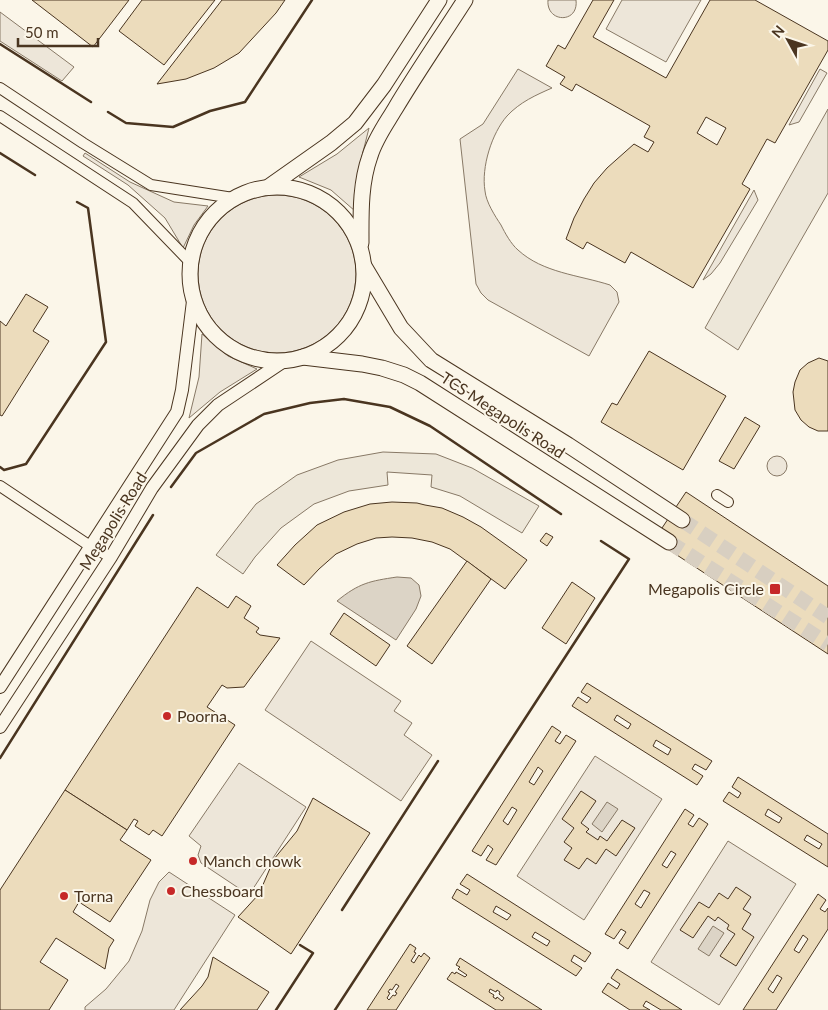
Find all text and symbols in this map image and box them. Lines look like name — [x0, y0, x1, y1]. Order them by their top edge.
scale bar — [18, 15, 98, 47]
north arrow — [763, 15, 813, 65]
text: N — [768, 22, 788, 41]
text: 50 m — [25, 23, 59, 41]
street label: TCS Megapolis Road — [438, 367, 569, 462]
street label: Megapolis Road — [75, 468, 150, 573]
place label: Megapolis Circle — [648, 579, 764, 598]
marker: Megapolis Circle — [768, 582, 782, 596]
place label: Poorna — [177, 706, 227, 725]
marker: Poorna — [161, 710, 173, 722]
place label: Manch chowk — [203, 851, 302, 870]
marker: Manch chowk — [187, 855, 199, 867]
place label: Chessboard — [181, 881, 263, 900]
marker: Chessboard — [165, 885, 177, 897]
place label: Torna — [74, 886, 113, 905]
marker: Torna — [58, 890, 70, 902]

